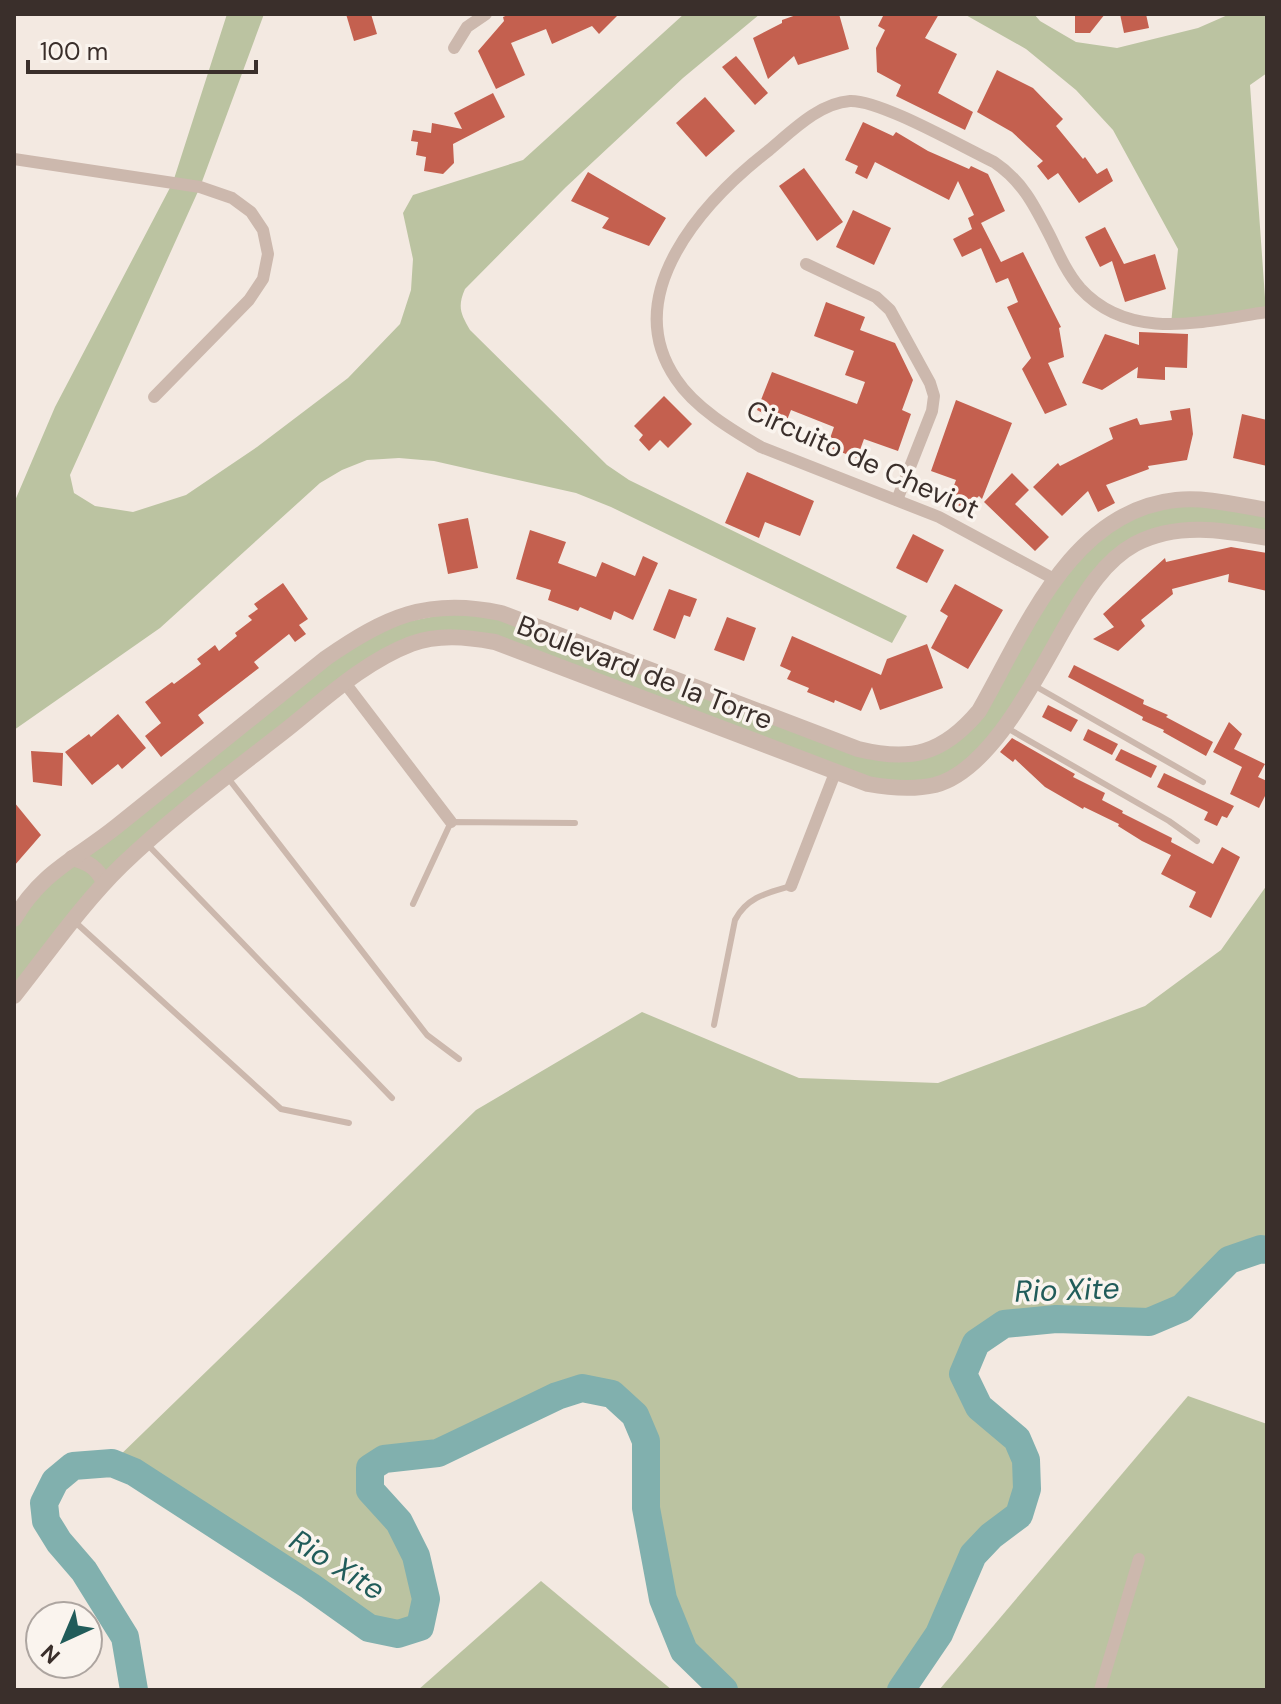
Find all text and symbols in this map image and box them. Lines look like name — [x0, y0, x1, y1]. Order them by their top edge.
scale bar — [28, 24, 256, 74]
text: 100 m — [40, 36, 108, 67]
street label: Circuito de Cheviot — [741, 392, 985, 527]
street label: Boulevard de la Torre — [512, 607, 778, 738]
water label: Rio Xite — [1014, 1268, 1120, 1311]
water label: Rio Xite — [282, 1520, 392, 1609]
north arrow — [24, 1600, 104, 1680]
text: N — [35, 1638, 66, 1670]

